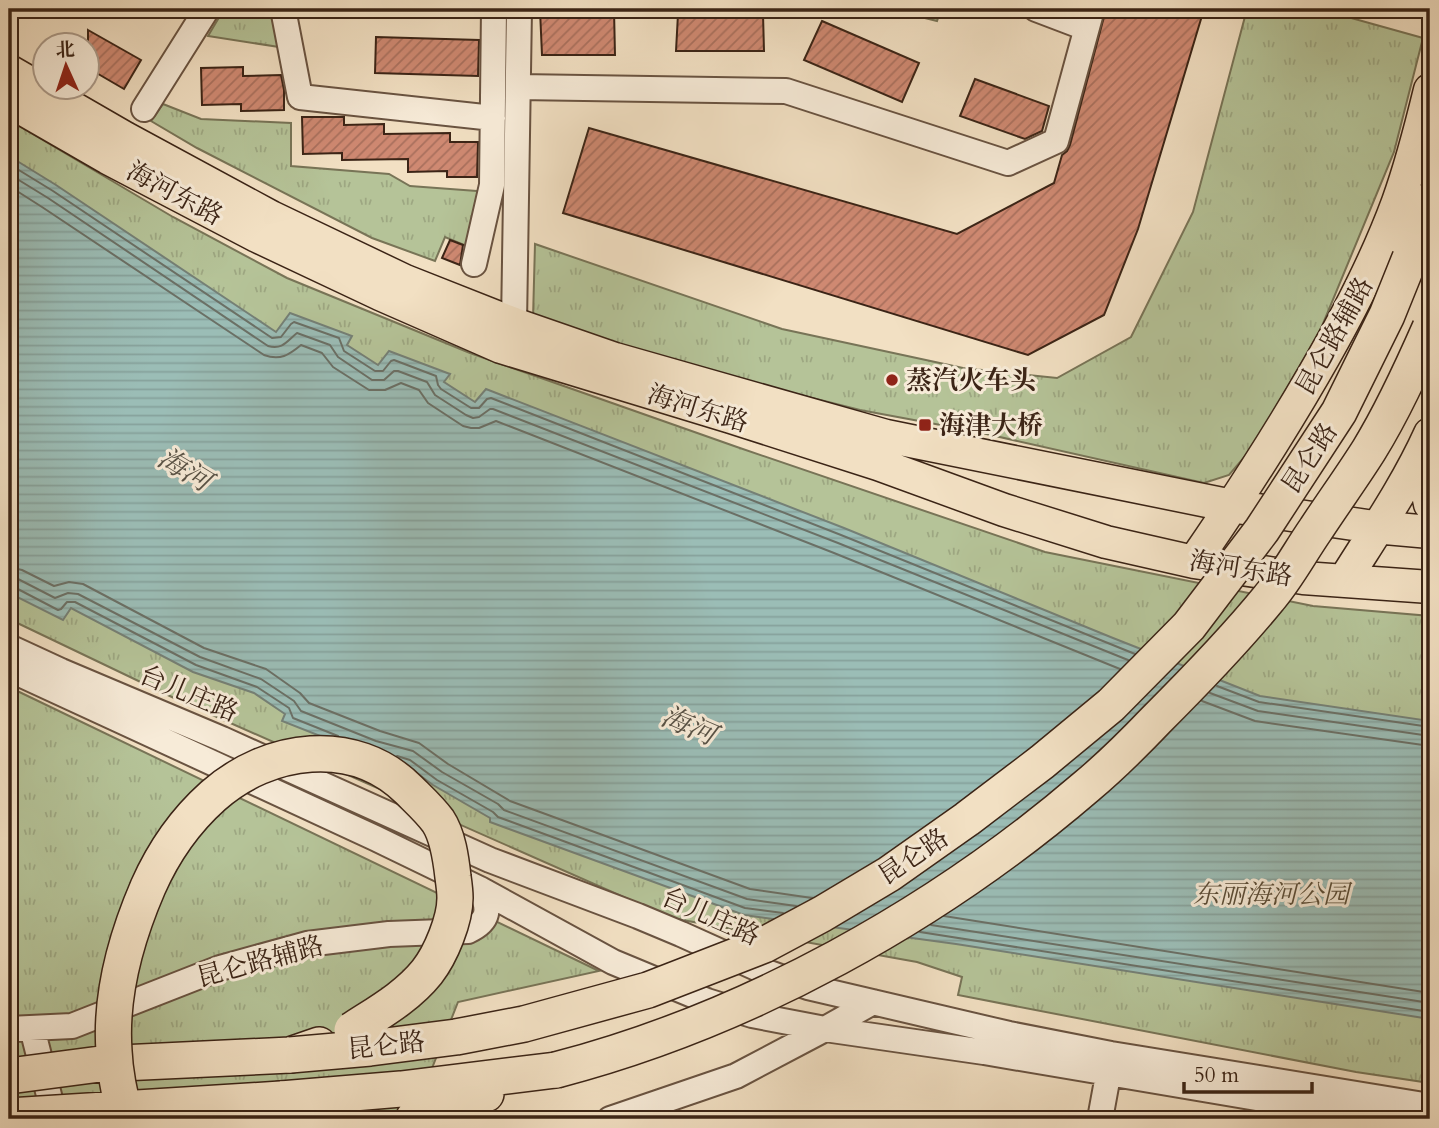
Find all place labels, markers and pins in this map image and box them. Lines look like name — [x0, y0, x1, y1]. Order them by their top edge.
place label: 蒸汽火车头 — [906, 363, 1036, 398]
marker: 蒸汽火车头 — [884, 372, 900, 388]
place label: 海津大桥 — [939, 408, 1043, 443]
marker: 海津大桥 — [917, 417, 933, 433]

